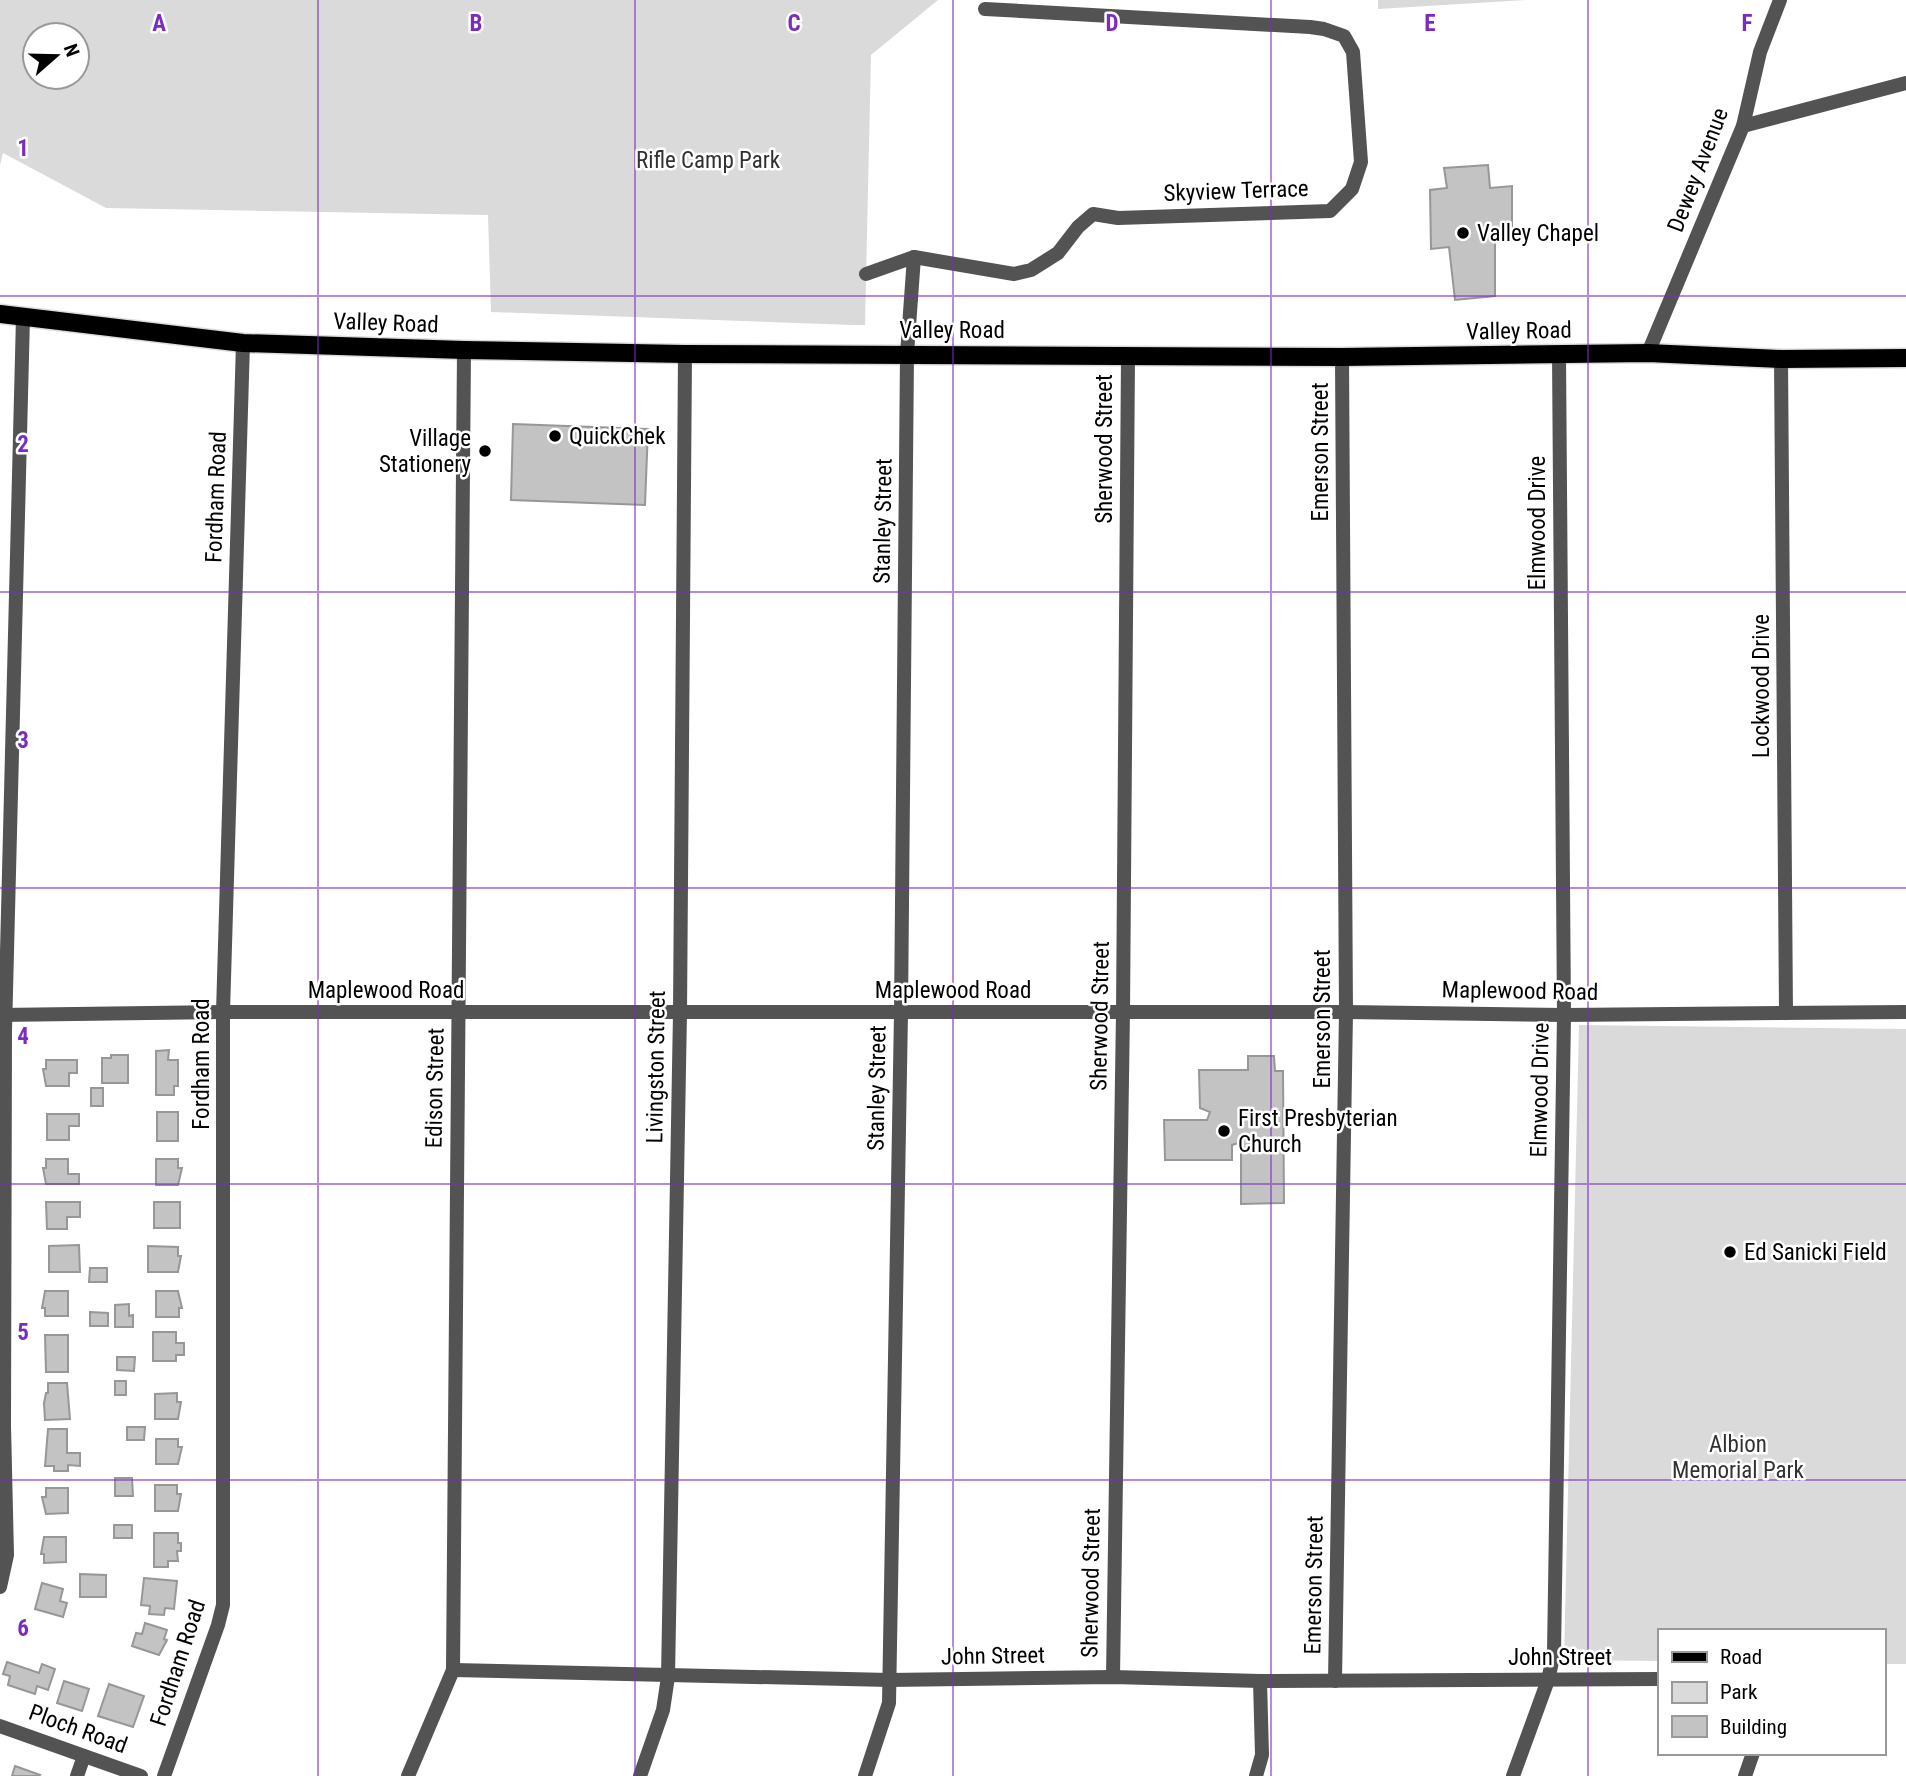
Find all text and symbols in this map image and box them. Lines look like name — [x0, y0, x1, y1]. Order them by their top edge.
text: A — [152, 10, 166, 37]
text: B — [470, 10, 482, 37]
text: C — [787, 10, 801, 37]
text: D — [1106, 10, 1119, 37]
text: E — [1424, 10, 1436, 37]
text: F — [1742, 10, 1753, 37]
north arrow — [21, 21, 91, 91]
text: N — [59, 41, 84, 60]
street label: Dewey Avenue — [1662, 104, 1734, 236]
text: 1 — [17, 135, 29, 162]
park label: Rifle Camp Park — [636, 147, 781, 174]
street label: Skyview Terrace — [1163, 175, 1309, 207]
place label: Valley Chapel — [1477, 220, 1599, 247]
marker: Valley Chapel — [1455, 225, 1471, 241]
street label: Valley Road — [333, 308, 439, 338]
street label: Valley Road — [899, 317, 1005, 344]
street label: Valley Road — [1466, 317, 1572, 345]
street label: Sherwood Street — [1091, 374, 1118, 524]
street label: Emerson Street — [1307, 383, 1334, 521]
place label: QuickChek — [569, 423, 666, 450]
place label: Village Stationery — [379, 425, 471, 478]
marker: QuickChek — [547, 428, 563, 444]
text: 2 — [17, 431, 29, 458]
street label: Fordham Road — [200, 431, 232, 563]
marker: Village Stationery — [477, 443, 493, 459]
street label: Elmwood Drive — [1524, 456, 1551, 590]
street label: Stanley Street — [868, 458, 898, 584]
street label: Lockwood Drive — [1748, 614, 1775, 758]
text: 3 — [17, 727, 29, 754]
street label: Sherwood Street — [1085, 941, 1115, 1091]
street label: Emerson Street — [1309, 950, 1336, 1088]
street label: Maplewood Road — [1441, 976, 1599, 1006]
street label: Maplewood Road — [308, 977, 464, 1004]
street label: Maplewood Road — [875, 977, 1031, 1004]
street label: Livingston Street — [641, 990, 671, 1144]
street label: Fordham Road — [188, 998, 215, 1130]
street label: Elmwood Drive — [1525, 1022, 1555, 1158]
text: 4 — [17, 1023, 29, 1050]
street label: Stanley Street — [862, 1025, 892, 1151]
street label: Edison Street — [420, 1028, 450, 1148]
place label: First Presbyterian Church — [1238, 1105, 1398, 1158]
marker: First Presbyterian Church — [1216, 1123, 1232, 1139]
place label: Ed Sanicki Field — [1744, 1239, 1887, 1266]
marker: Ed Sanicki Field — [1722, 1244, 1738, 1260]
text: 5 — [17, 1319, 29, 1346]
park label: Albion Memorial Park — [1672, 1431, 1805, 1484]
street label: Sherwood Street — [1076, 1508, 1106, 1658]
street label: Emerson Street — [1299, 1515, 1329, 1655]
street label: Fordham Road — [145, 1596, 211, 1730]
text: 6 — [17, 1615, 29, 1642]
legend — [1658, 1629, 1885, 1755]
street label: John Street — [941, 1642, 1045, 1670]
street label: John Street — [1508, 1644, 1612, 1671]
text: Road — [1720, 1645, 1762, 1669]
text: Park — [1720, 1680, 1758, 1704]
street label: Ploch Road — [25, 1699, 131, 1759]
text: Building — [1720, 1715, 1787, 1739]

